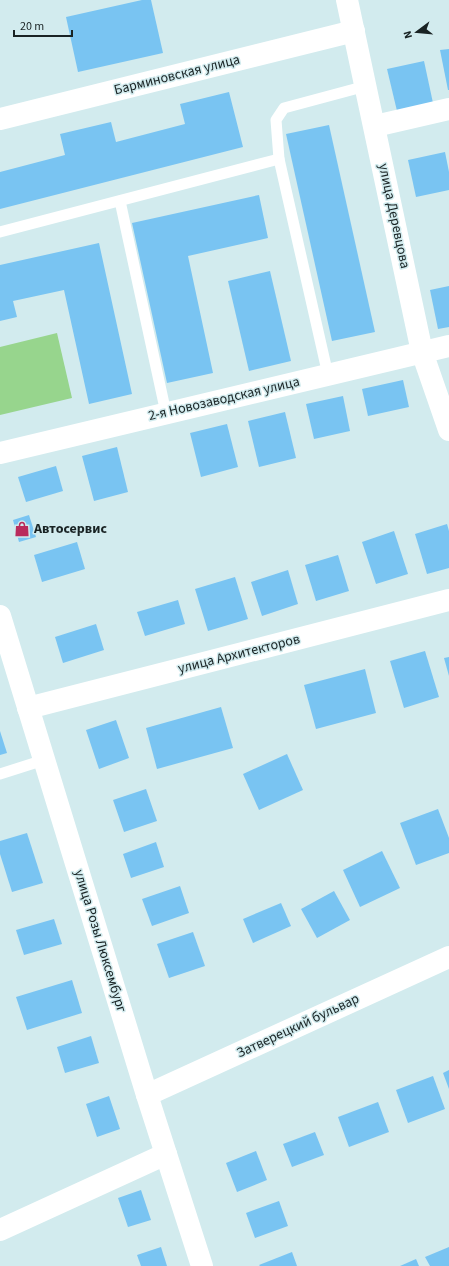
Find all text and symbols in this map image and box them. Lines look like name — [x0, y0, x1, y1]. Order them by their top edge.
scale bar — [14, 12, 72, 38]
north arrow — [397, 12, 437, 52]
text: 20 m — [20, 18, 44, 35]
text: N — [400, 29, 416, 40]
street label: Барминовская улица — [112, 50, 242, 100]
street label: улица Деревцова — [373, 162, 415, 270]
street label: 2-я Новозаводская улица — [146, 372, 302, 426]
place label: Автосервис — [33, 519, 107, 539]
shop icon: Автосервис — [13, 520, 31, 538]
street label: улица Архитекторов — [176, 629, 302, 679]
street label: улица Розы Люксембург — [69, 867, 131, 1015]
street label: Затверецкий бульвар — [233, 989, 363, 1063]

